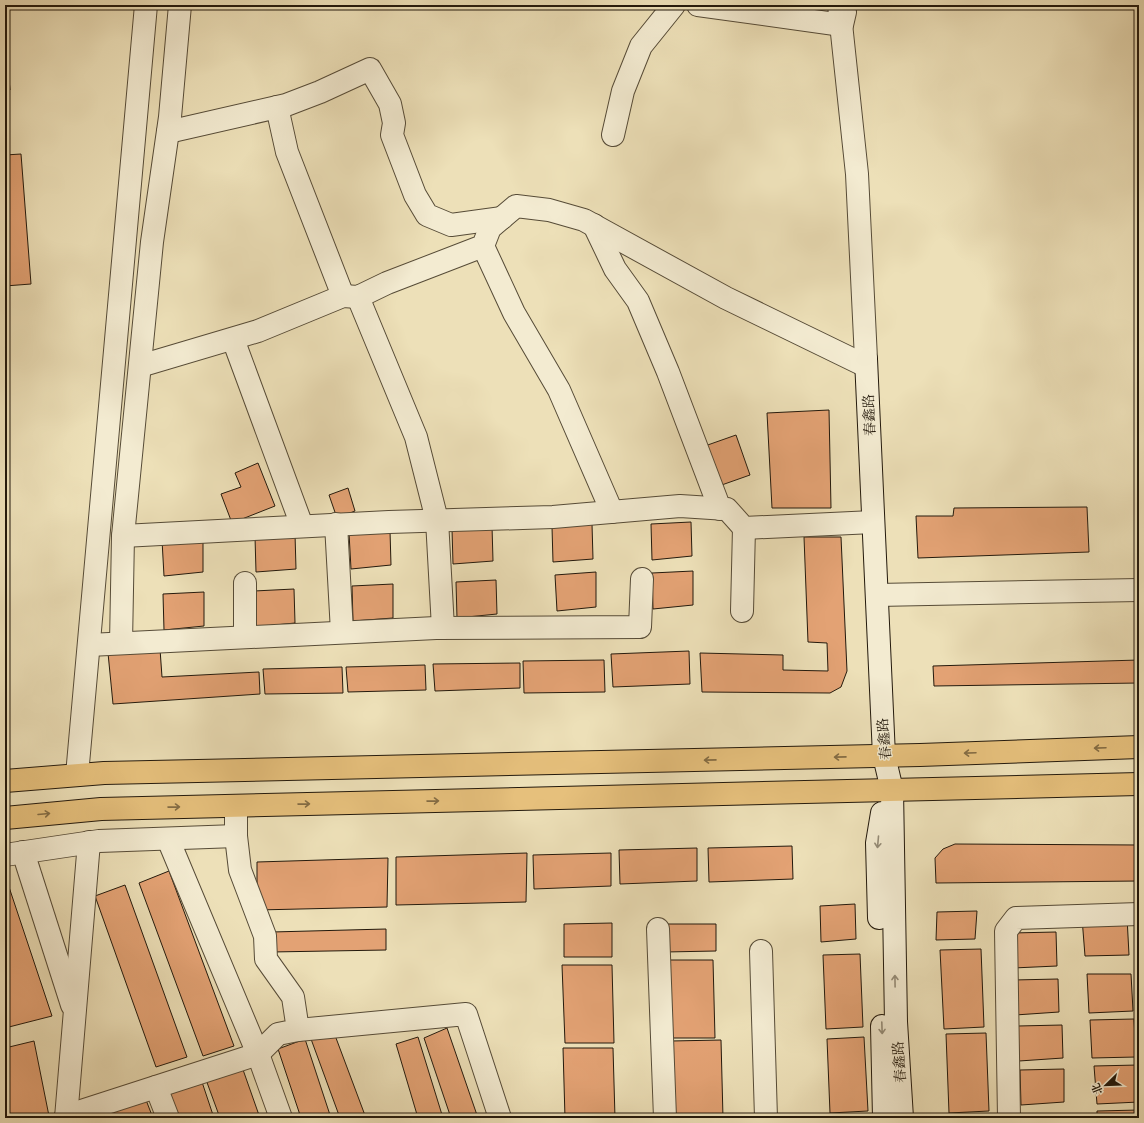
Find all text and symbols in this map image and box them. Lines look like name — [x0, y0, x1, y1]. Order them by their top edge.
street label: 春鑫路 — [860, 393, 881, 436]
street label: 春鑫路 — [874, 717, 897, 761]
one-way arrow — [1094, 745, 1107, 752]
one-way arrow — [964, 750, 977, 757]
one-way arrow — [834, 753, 847, 761]
one-way arrow — [704, 756, 717, 763]
one-way arrow — [426, 797, 439, 805]
one-way arrow — [297, 800, 310, 808]
one-way arrow — [167, 803, 180, 811]
one-way arrow — [37, 811, 50, 818]
one-way arrow — [874, 835, 881, 848]
one-way arrow — [892, 975, 899, 988]
one-way arrow — [878, 1021, 886, 1034]
street label: 春鑫路 — [890, 1040, 911, 1084]
north arrow — [1086, 1065, 1126, 1105]
text: 北 — [1089, 1080, 1107, 1096]

